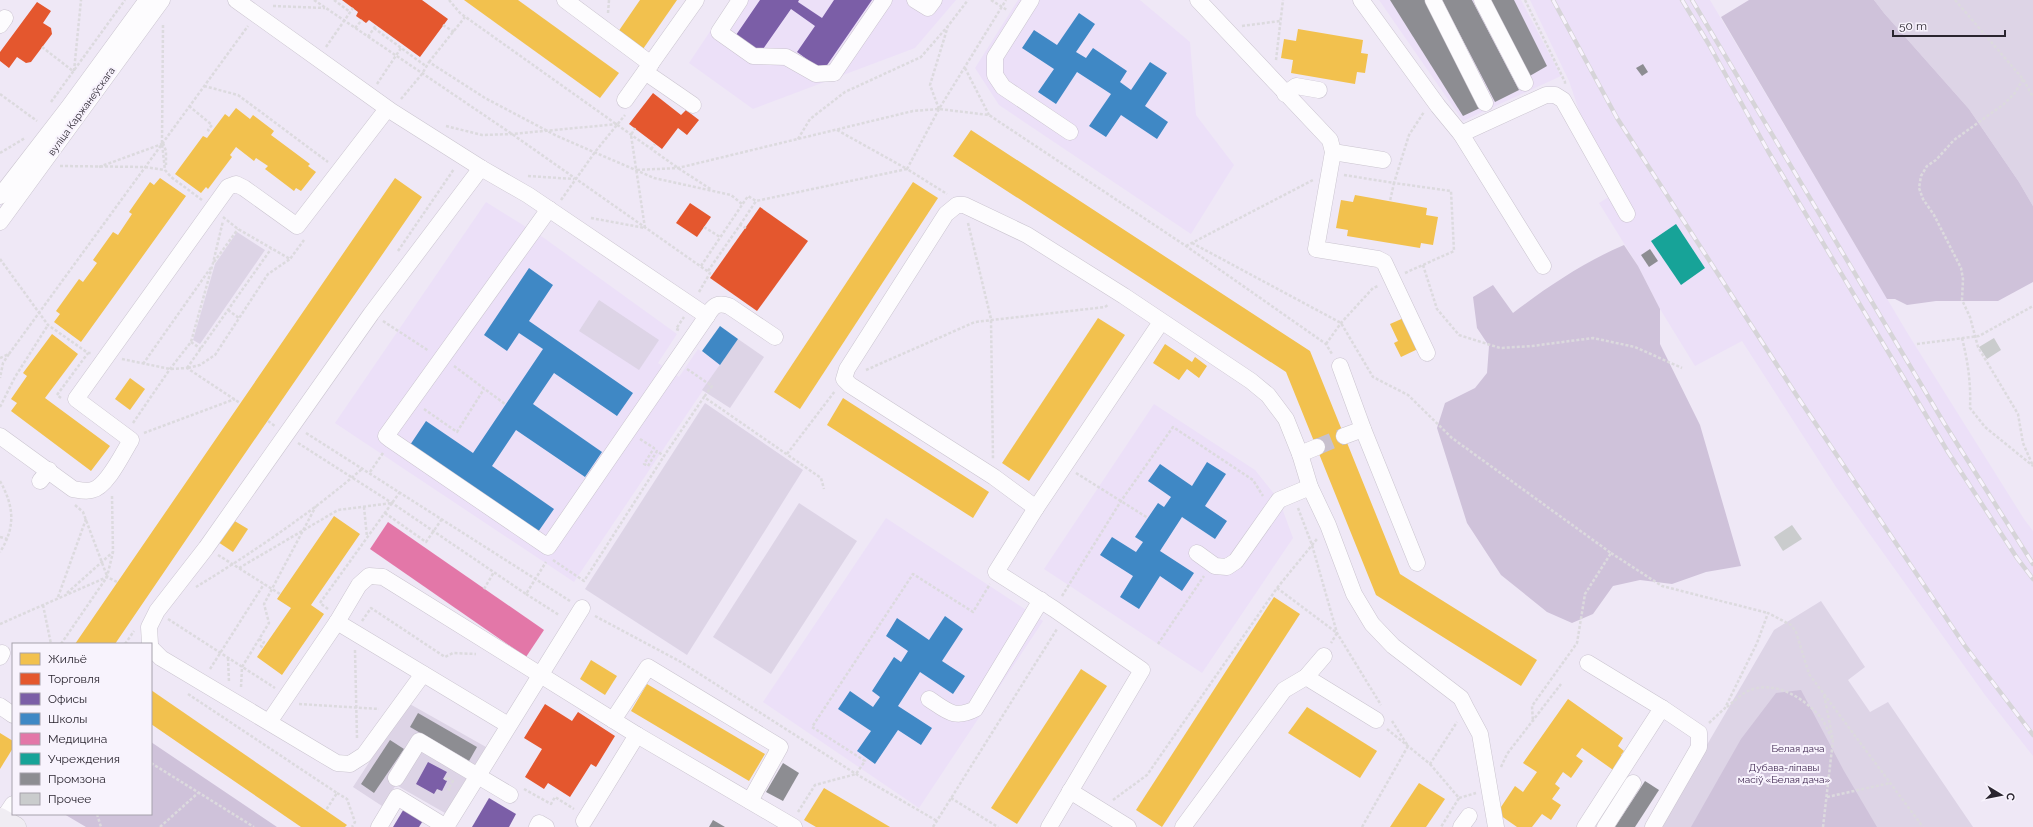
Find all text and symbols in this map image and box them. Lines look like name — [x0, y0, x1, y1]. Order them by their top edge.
scale bar — [1893, 12, 2005, 38]
text: 50 m — [1899, 19, 1927, 33]
street label: вуліца Каржанеўскага — [46, 65, 117, 157]
legend — [12, 643, 152, 815]
text: Жильё — [48, 652, 87, 666]
text: Торговля — [48, 672, 100, 686]
text: Офисы — [48, 692, 87, 706]
text: Школы — [48, 712, 87, 726]
text: Медицина — [48, 732, 107, 746]
park label: Белая дача — [1771, 743, 1825, 754]
text: Учреждения — [48, 752, 120, 766]
park label: Дубава-ліпавы масіў «Белая дача» — [1738, 762, 1830, 785]
text: Промзона — [48, 772, 106, 786]
north arrow — [1981, 775, 2021, 815]
text: Прочее — [48, 792, 91, 806]
text: С — [2003, 792, 2017, 802]

